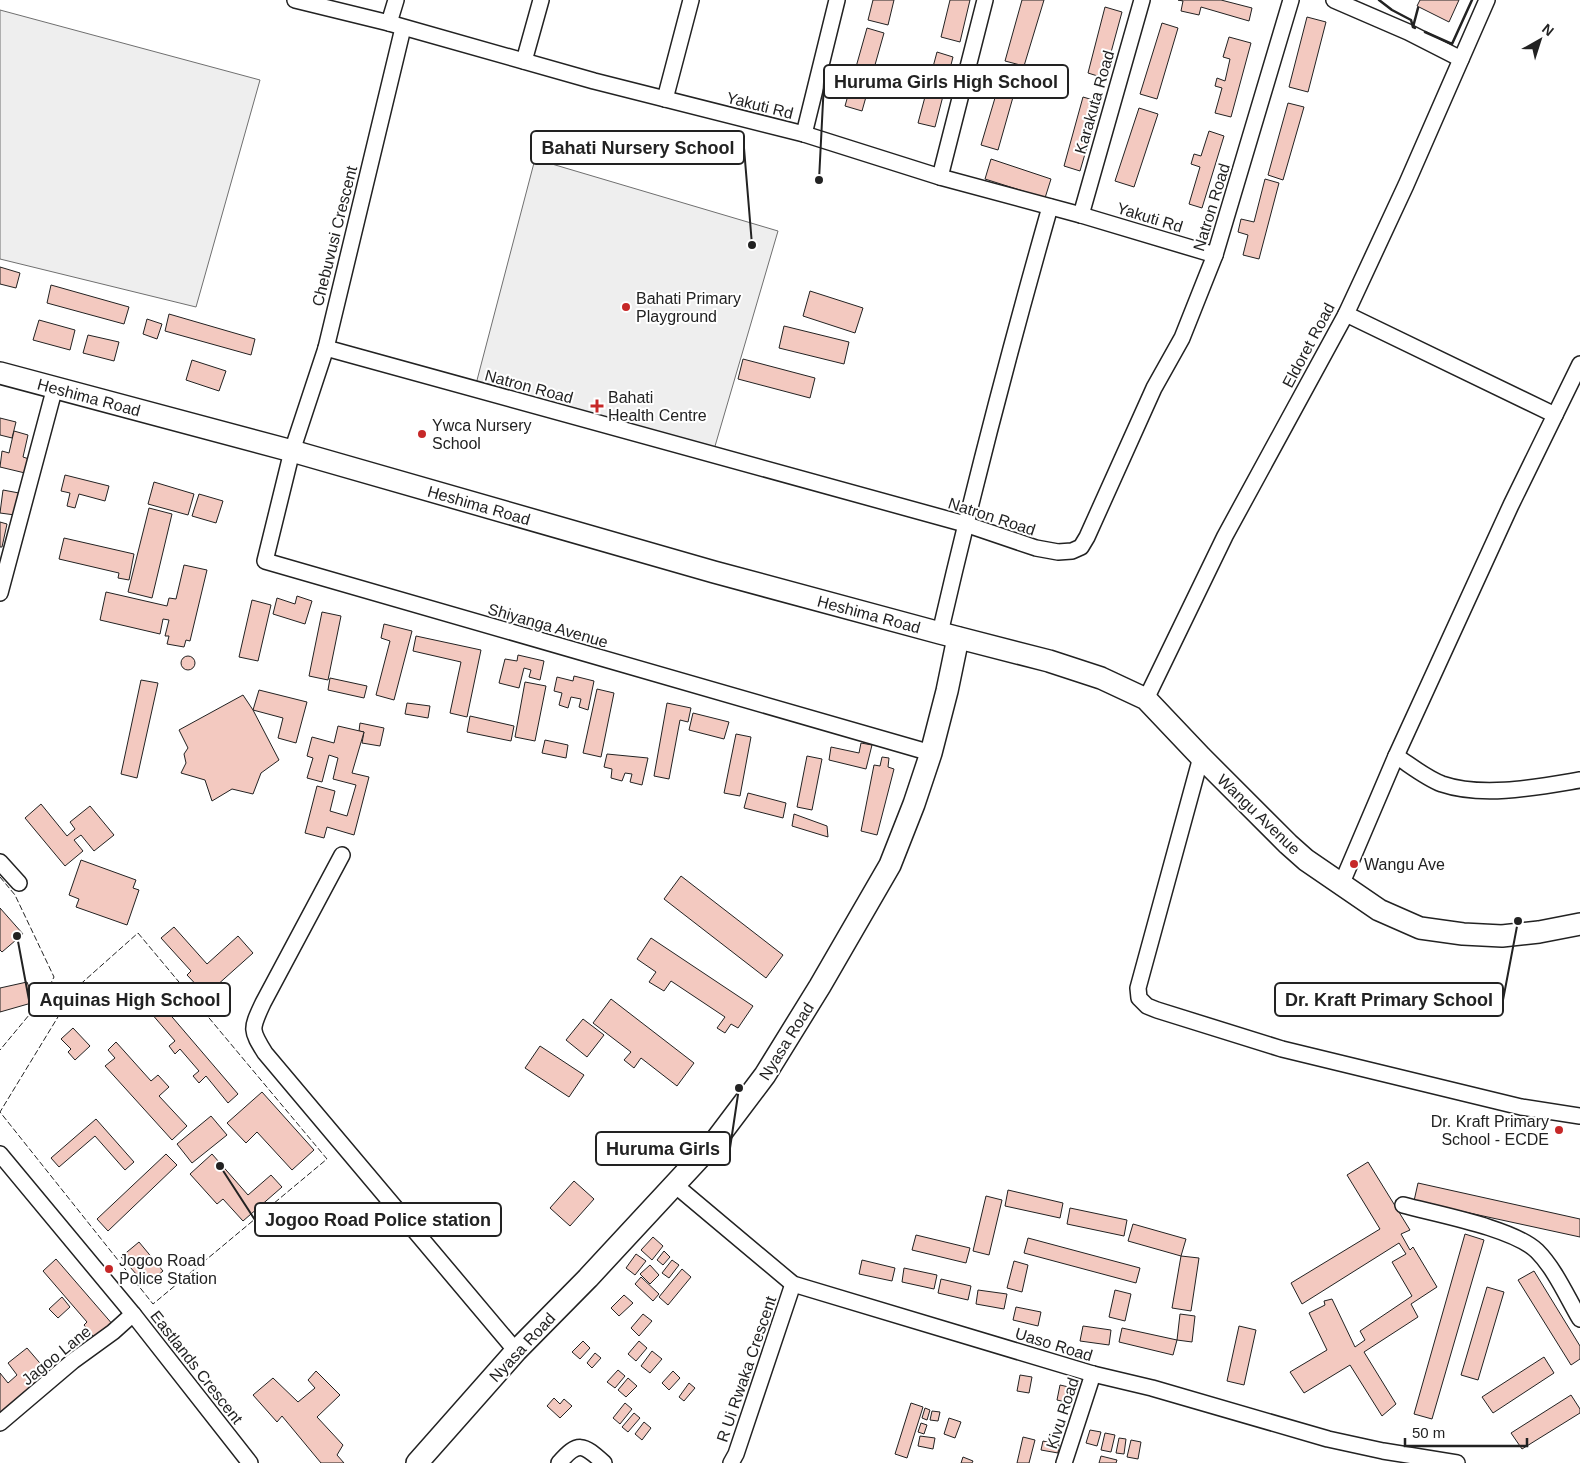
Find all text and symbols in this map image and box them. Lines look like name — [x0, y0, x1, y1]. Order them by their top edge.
north arrow — [1515, 15, 1565, 65]
text: N — [1539, 20, 1557, 39]
street label: Karakuta Road — [1072, 48, 1117, 156]
callout: Huruma Girls High School — [824, 65, 1068, 98]
text: Huruma Girls High School — [834, 72, 1058, 92]
street label: Yakuti Rd — [725, 89, 795, 122]
callout: Bahati Nursery School — [531, 131, 744, 164]
text: Bahati Nursery School — [541, 138, 735, 158]
street label: Natron Road — [1190, 161, 1233, 253]
street label: Chebuvusi Crescent — [309, 164, 360, 308]
street label: Yakuti Rd — [1115, 199, 1185, 236]
place label: Bahati Primary Playground — [636, 290, 741, 325]
street label: Eldoret Road — [1279, 300, 1338, 390]
marker: Bahati Primary Playground — [620, 301, 632, 313]
street label: Natron Road — [483, 367, 575, 406]
street label: Heshima Road — [36, 376, 142, 419]
place label: Bahati Health Centre — [608, 389, 707, 424]
marker: Bahati Health Centre — [590, 399, 604, 413]
place label: Ywca Nursery School — [432, 417, 532, 452]
marker: Ywca Nursery School — [416, 428, 428, 440]
street label: Heshima Road — [426, 483, 532, 528]
street label: Natron Road — [946, 494, 1038, 539]
street label: Heshima Road — [816, 593, 922, 636]
street label: Shiyanga Avenue — [486, 600, 610, 651]
street label: Wangu Avenue — [1214, 771, 1303, 858]
place label: Wangu Ave — [1364, 856, 1445, 873]
marker: Wangu Ave — [1348, 858, 1360, 870]
callout: Aquinas High School — [29, 983, 230, 1016]
callout: Dr. Kraft Primary School — [1275, 983, 1503, 1016]
text: Aquinas High School — [39, 990, 221, 1010]
text: Dr. Kraft Primary School — [1285, 990, 1493, 1010]
street label: Nyasa Road — [756, 999, 817, 1083]
place label: Dr. Kraft Primary School - ECDE — [1431, 1113, 1549, 1148]
marker: Dr. Kraft Primary School - ECDE — [1553, 1124, 1565, 1136]
callout: Huruma Girls — [596, 1132, 730, 1165]
text: Huruma Girls — [606, 1139, 720, 1159]
callout: Jogoo Road Police station — [255, 1203, 501, 1236]
text: Jogoo Road Police station — [265, 1210, 491, 1230]
place label: Jogoo Road Police Station — [119, 1252, 217, 1287]
marker: Jogoo Road Police Station — [103, 1263, 115, 1275]
street label: R Ui Rwaka Crescent — [714, 1294, 780, 1444]
street label: Eastlands Crescent — [147, 1307, 246, 1428]
street label: Nyasa Road — [486, 1309, 559, 1385]
street label: Jagoo Lane — [18, 1322, 94, 1388]
street label: Uaso Road — [1013, 1325, 1095, 1364]
street label: Kivu Road — [1043, 1375, 1082, 1451]
scale bar — [1405, 1416, 1528, 1448]
text: 50 m — [1412, 1424, 1445, 1441]

